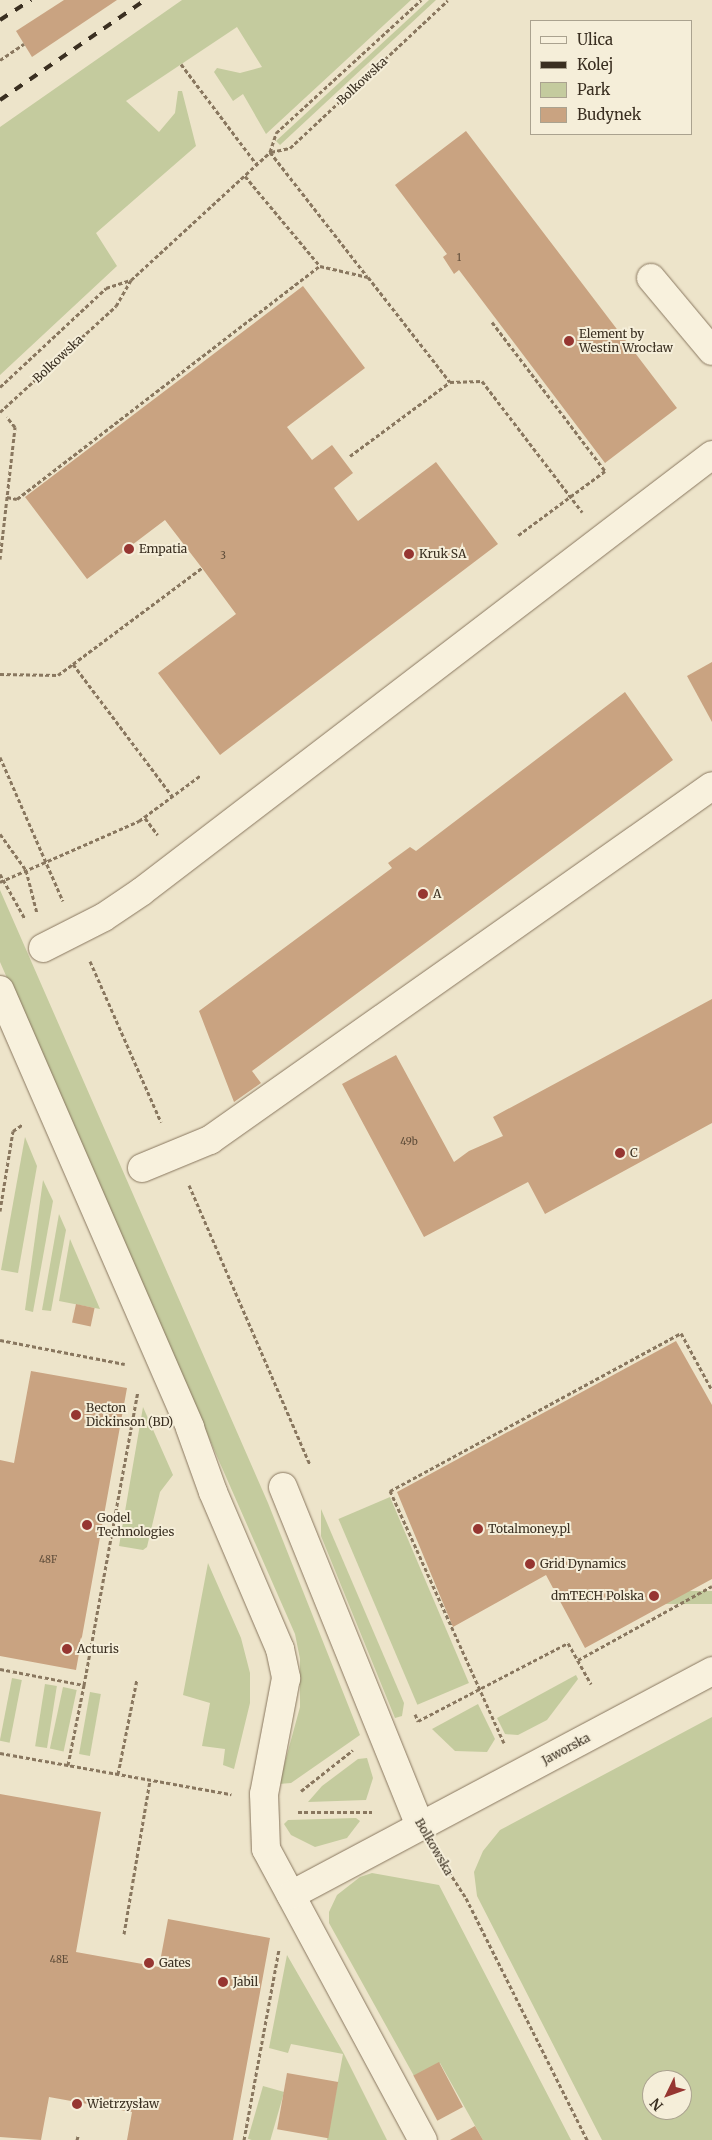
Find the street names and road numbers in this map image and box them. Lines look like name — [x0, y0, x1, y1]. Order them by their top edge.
street label: Bolkowska — [334, 54, 390, 108]
street label: Bolkowska — [30, 332, 86, 386]
street label: Jaworska — [539, 1730, 593, 1768]
street label: Bolkowska — [412, 1816, 456, 1878]

